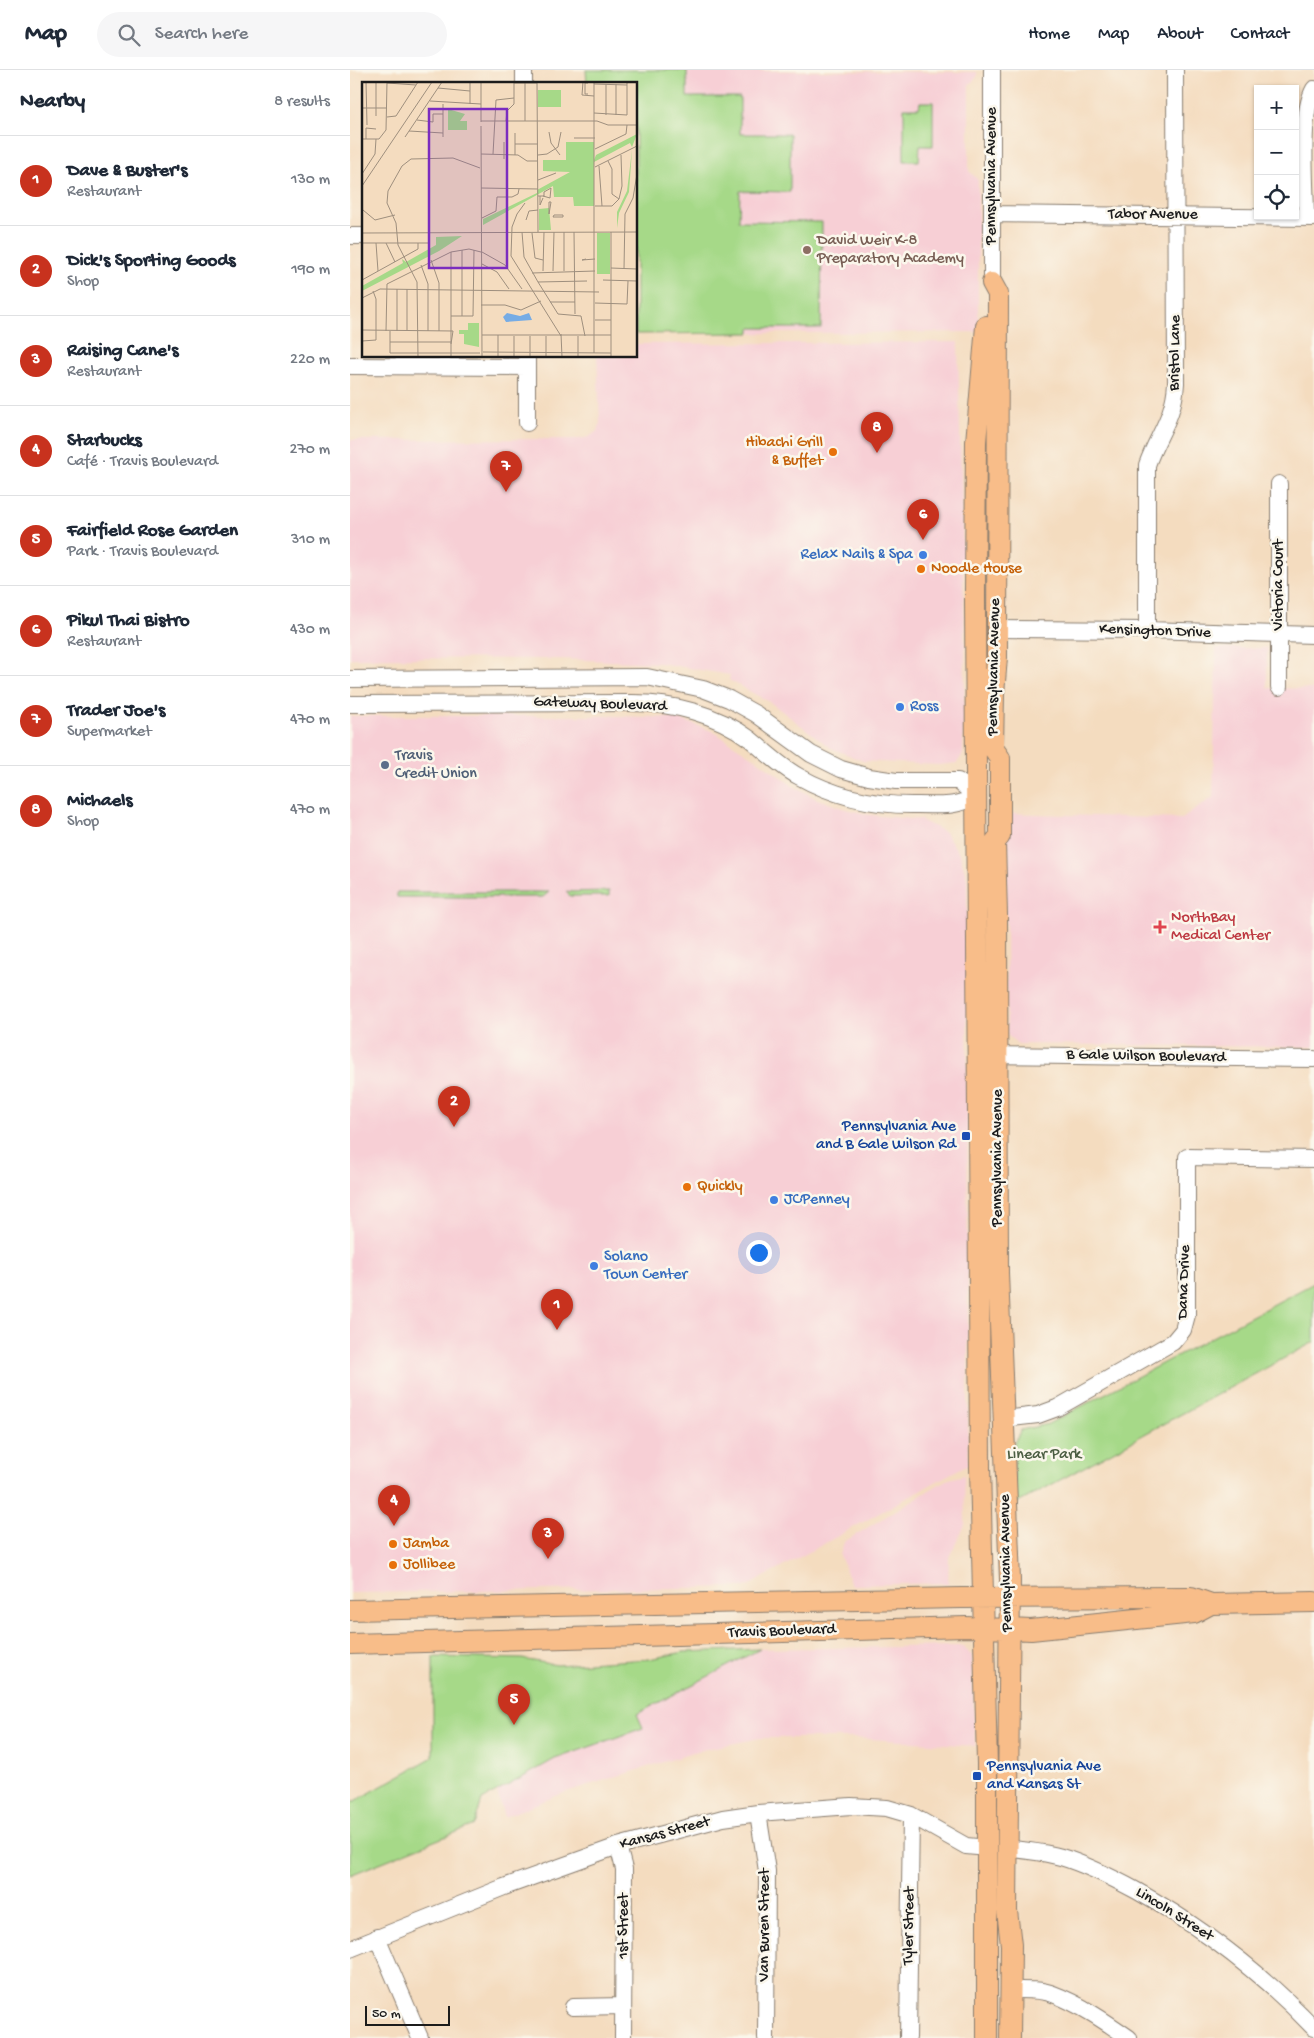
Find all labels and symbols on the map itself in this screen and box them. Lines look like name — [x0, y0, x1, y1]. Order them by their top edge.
inset map — [362, 82, 638, 358]
street label: Pennsylvania Avenue — [983, 107, 1002, 246]
street label: Tabor Avenue — [1107, 206, 1198, 225]
place label: David Weir K-8 Preparatory Academy — [816, 232, 964, 269]
marker: David Weir K-8 Preparatory Academy — [801, 244, 813, 256]
street label: Bristol Lane — [1166, 314, 1186, 392]
pin: 8 — [861, 412, 893, 453]
place label: Hibachi Grill & Buffet — [746, 434, 824, 471]
marker: Hibachi Grill & Buffet — [827, 446, 839, 458]
pin: 7 — [490, 451, 522, 492]
pin: 6 — [907, 499, 939, 540]
street label: Victoria Court — [1270, 538, 1289, 632]
place label: Relax Nails & Spa — [800, 546, 914, 565]
marker: Relax Nails & Spa — [917, 549, 929, 561]
place label: Noodle House — [931, 560, 1023, 579]
marker: Noodle House — [915, 563, 927, 575]
street label: Pennsylvania Avenue — [984, 597, 1006, 737]
street label: Kensington Drive — [1099, 621, 1212, 643]
street label: Gateway Boulevard — [533, 693, 669, 717]
place label: Ross — [910, 698, 940, 717]
marker: Ross — [894, 701, 906, 713]
place label: Travis Credit Union — [394, 747, 477, 784]
marker: Travis Credit Union — [379, 759, 391, 771]
place label: NorthBay Medical Center — [1171, 909, 1271, 946]
marker: NorthBay Medical Center — [1153, 920, 1167, 934]
street label: B Gale Wilson Boulevard — [1065, 1046, 1227, 1068]
pin: 2 — [438, 1086, 470, 1127]
street label: Pennsylvania Avenue — [989, 1089, 1008, 1228]
place label: Pennsylvania Ave and B Gale Wilson Rd — [816, 1118, 958, 1155]
marker: Pennsylvania Ave and B Gale Wilson Rd — [960, 1130, 972, 1142]
place label: Quickly — [697, 1178, 743, 1197]
marker: Quickly — [681, 1181, 693, 1193]
place label: JCPenney — [784, 1191, 850, 1210]
marker: JCPenney — [768, 1194, 780, 1206]
your location — [746, 1240, 772, 1266]
street label: Dana Drive — [1174, 1244, 1196, 1321]
place label: Solano Town Center — [603, 1248, 689, 1285]
marker: Solano Town Center — [588, 1260, 600, 1272]
pin: 1 — [541, 1289, 573, 1330]
park label: Linear Park — [1007, 1446, 1083, 1465]
pin: 4 — [378, 1485, 410, 1526]
street label: Pennsylvania Avenue — [996, 1493, 1018, 1633]
pin: 3 — [532, 1518, 564, 1559]
place label: Jamba — [403, 1535, 450, 1554]
marker: Jamba — [387, 1538, 399, 1550]
place label: Jollibee — [403, 1556, 456, 1575]
marker: Jollibee — [387, 1559, 399, 1571]
street label: Travis Boulevard — [727, 1621, 838, 1643]
pin: 5 — [498, 1684, 530, 1725]
place label: Pennsylvania Ave and Kansas St — [986, 1758, 1102, 1795]
marker: Pennsylvania Ave and Kansas St — [971, 1770, 983, 1782]
street label: Kansas Street — [618, 1812, 714, 1855]
street label: Van Buren Street — [756, 1867, 775, 1982]
street label: Lincoln Street — [1132, 1884, 1218, 1947]
street label: Tyler Street — [900, 1885, 920, 1966]
street label: 1st Street — [615, 1892, 634, 1960]
scale bar — [365, 2003, 450, 2026]

